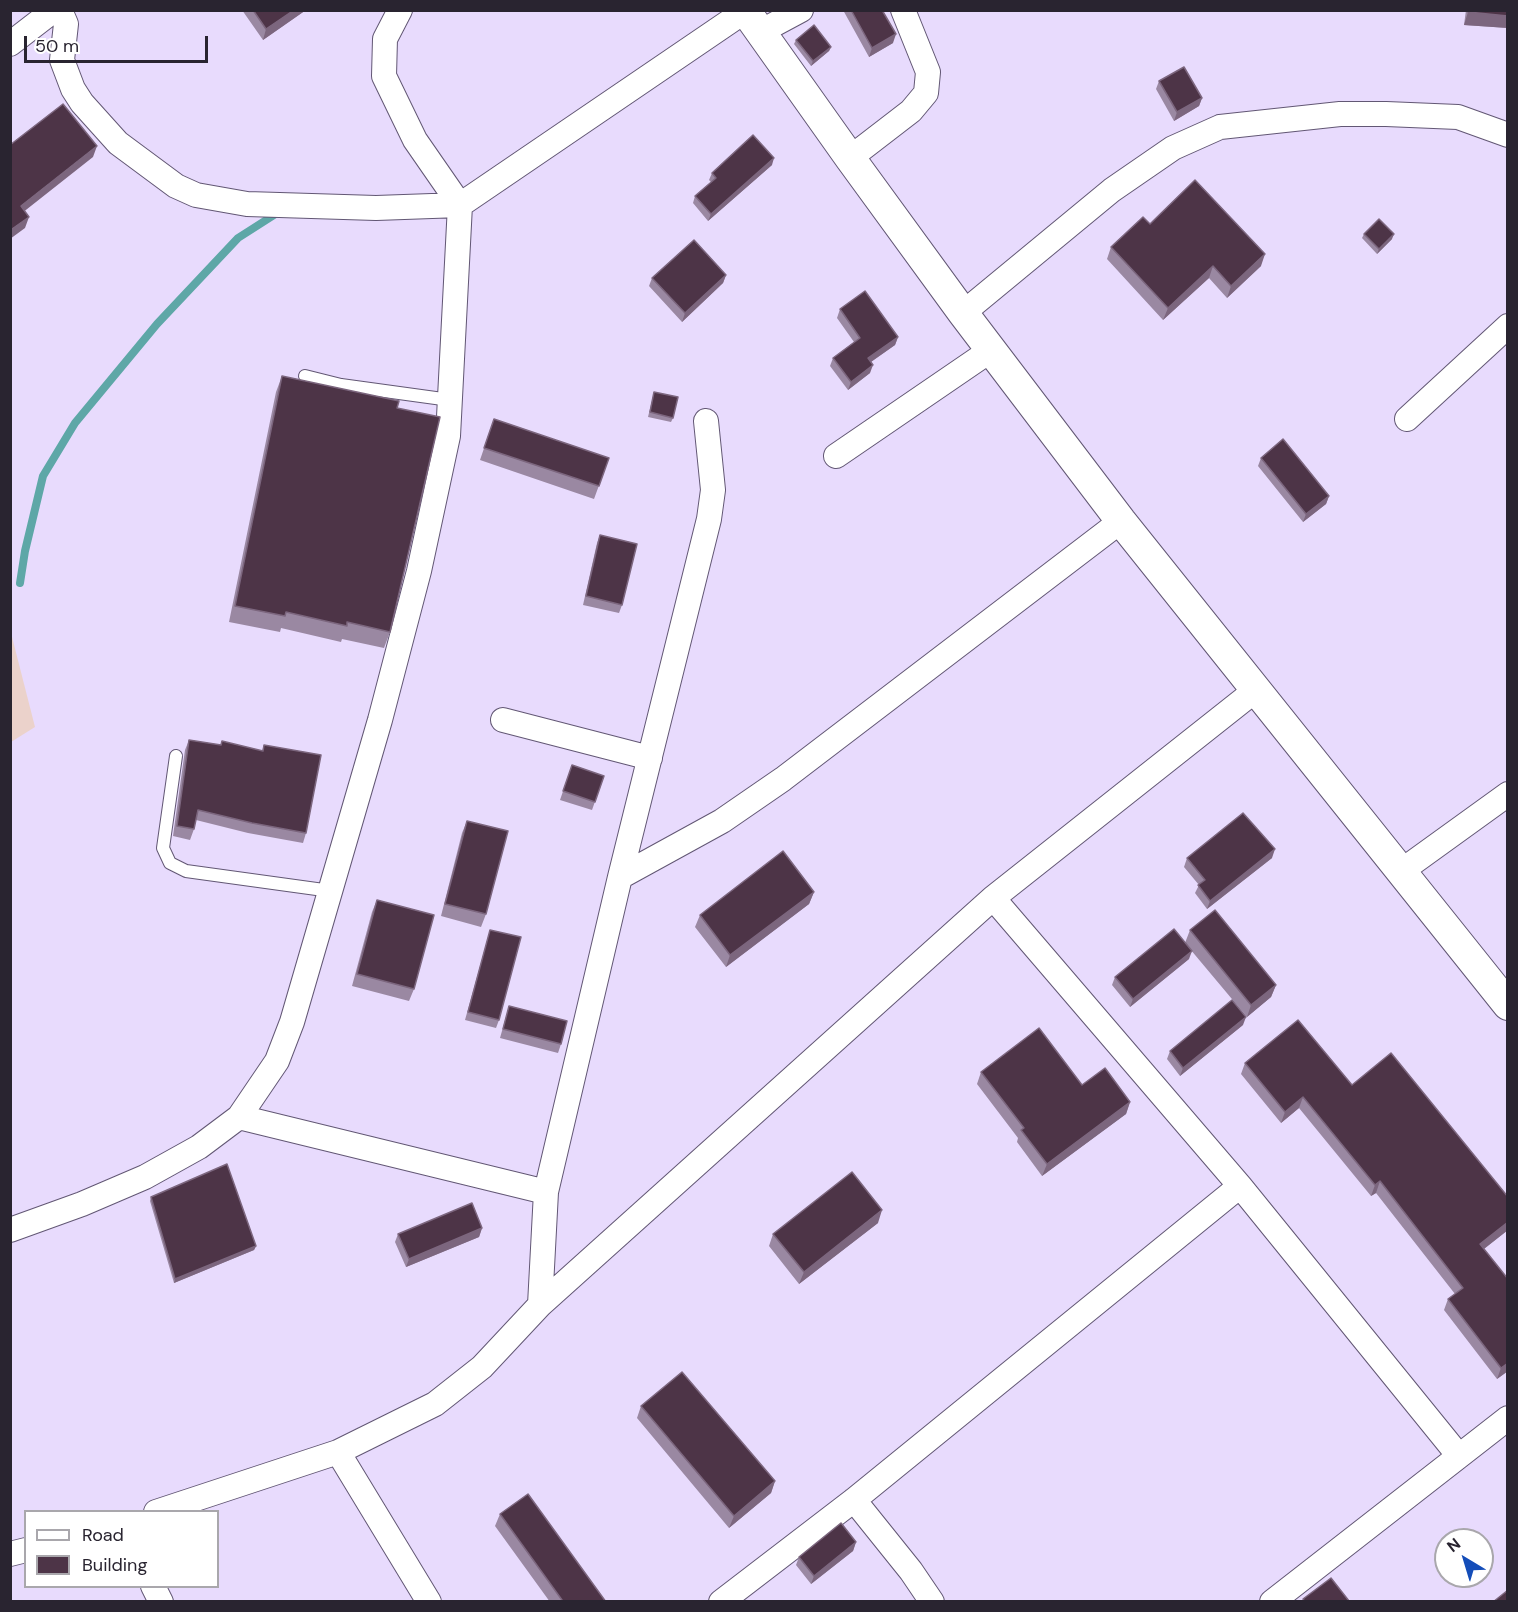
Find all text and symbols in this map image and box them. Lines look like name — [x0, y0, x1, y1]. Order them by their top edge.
scale bar — [27, 24, 212, 62]
text: 50 m — [35, 34, 79, 58]
legend — [24, 1510, 219, 1588]
text: Road — [82, 1523, 124, 1547]
north arrow — [1434, 1528, 1494, 1588]
text: N — [1443, 1533, 1465, 1557]
text: Building — [82, 1553, 147, 1577]

